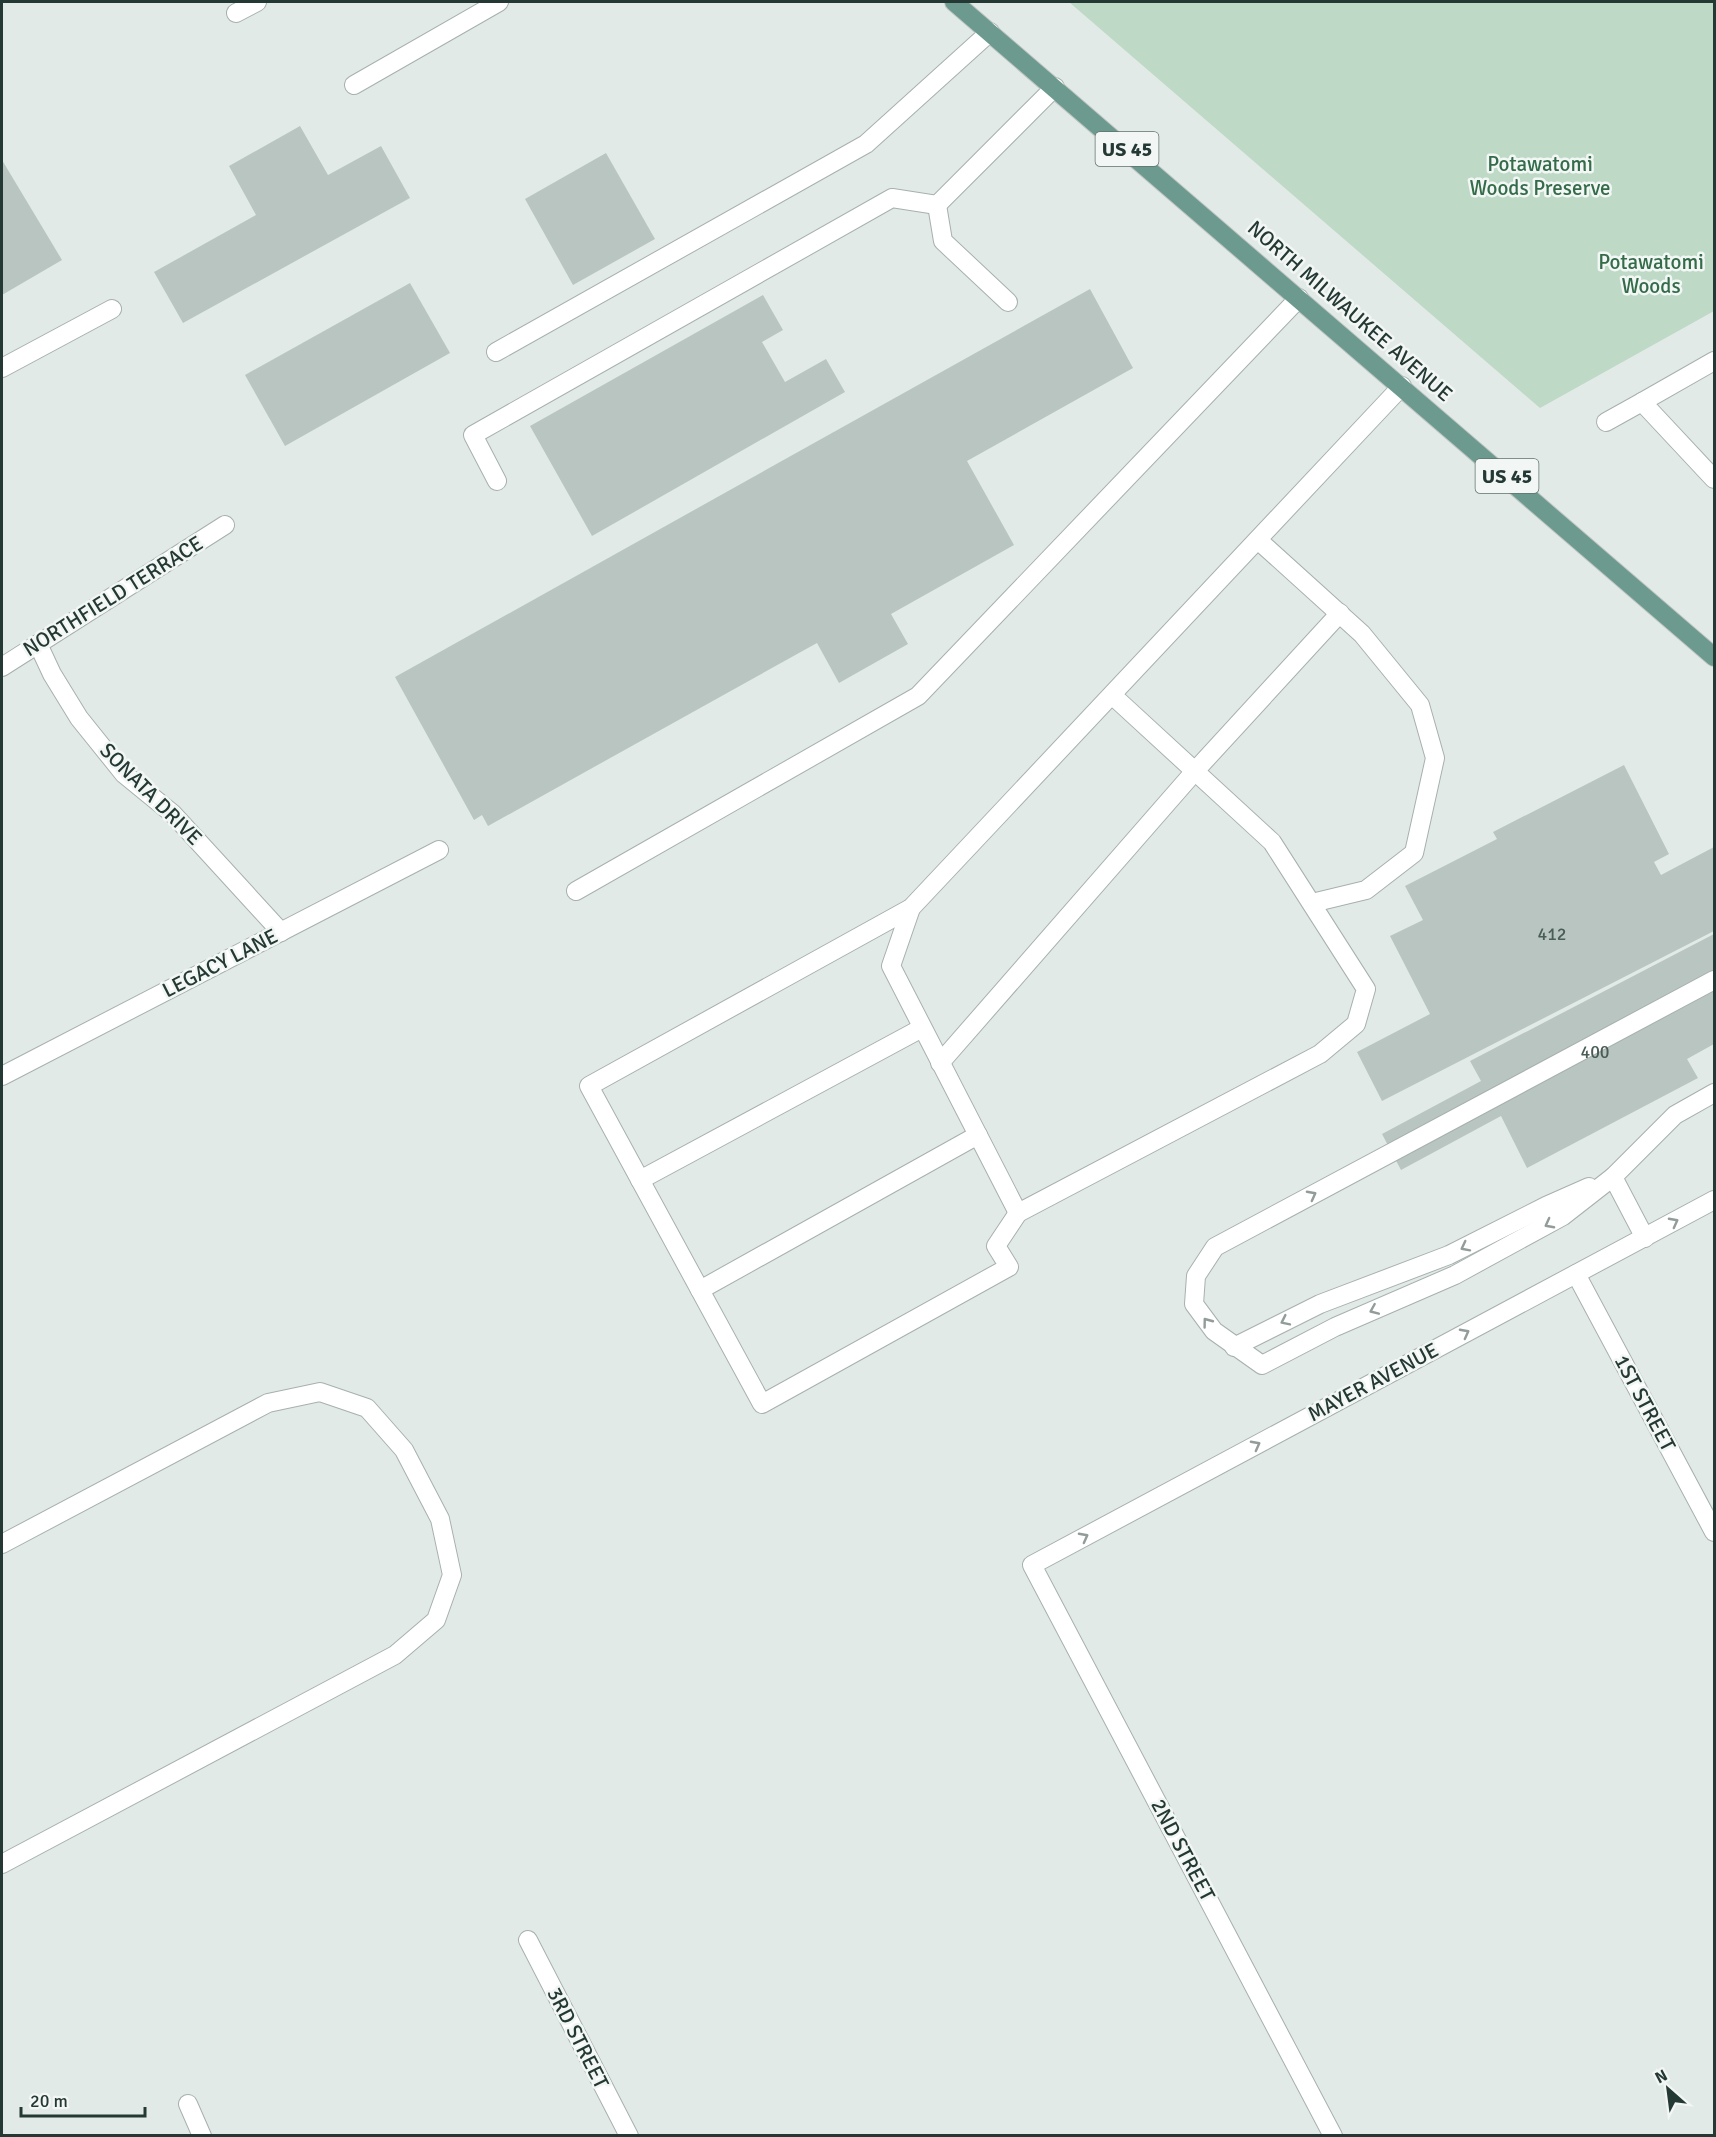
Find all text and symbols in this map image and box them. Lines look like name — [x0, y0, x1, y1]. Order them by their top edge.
road number: US 45 — [1096, 132, 1158, 166]
park label: Potawatomi Woods Preserve — [1469, 151, 1611, 201]
street label: NORTH MILWAUKEE AVENUE — [1242, 215, 1458, 407]
park label: Potawatomi Woods — [1598, 249, 1704, 299]
road number: US 45 — [1476, 459, 1538, 493]
street label: NORTHFIELD TERRACE — [18, 530, 208, 662]
street label: SONATA DRIVE — [94, 737, 208, 851]
street label: LEGACY LANE — [158, 923, 282, 1003]
house number: 412 — [1537, 923, 1567, 945]
house number: 400 — [1580, 1041, 1610, 1063]
one-way arrow — [1306, 1191, 1316, 1202]
one-way arrow — [1545, 1217, 1555, 1228]
one-way arrow — [1668, 1218, 1678, 1229]
one-way arrow — [1461, 1240, 1471, 1251]
one-way arrow — [1369, 1303, 1380, 1315]
one-way arrow — [1280, 1314, 1291, 1326]
one-way arrow — [1203, 1318, 1214, 1329]
one-way arrow — [1458, 1329, 1469, 1340]
street label: MAYER AVENUE — [1303, 1337, 1443, 1427]
street label: 1ST STREET — [1609, 1350, 1682, 1456]
one-way arrow — [1249, 1441, 1260, 1452]
one-way arrow — [1078, 1533, 1088, 1544]
street label: 2ND STREET — [1145, 1794, 1221, 1906]
street label: 3RD STREET — [541, 1983, 615, 2094]
north arrow — [1638, 2059, 1698, 2119]
text: N — [1652, 2065, 1671, 2088]
scale bar — [21, 2080, 146, 2118]
text: 20 m — [30, 2090, 68, 2112]

